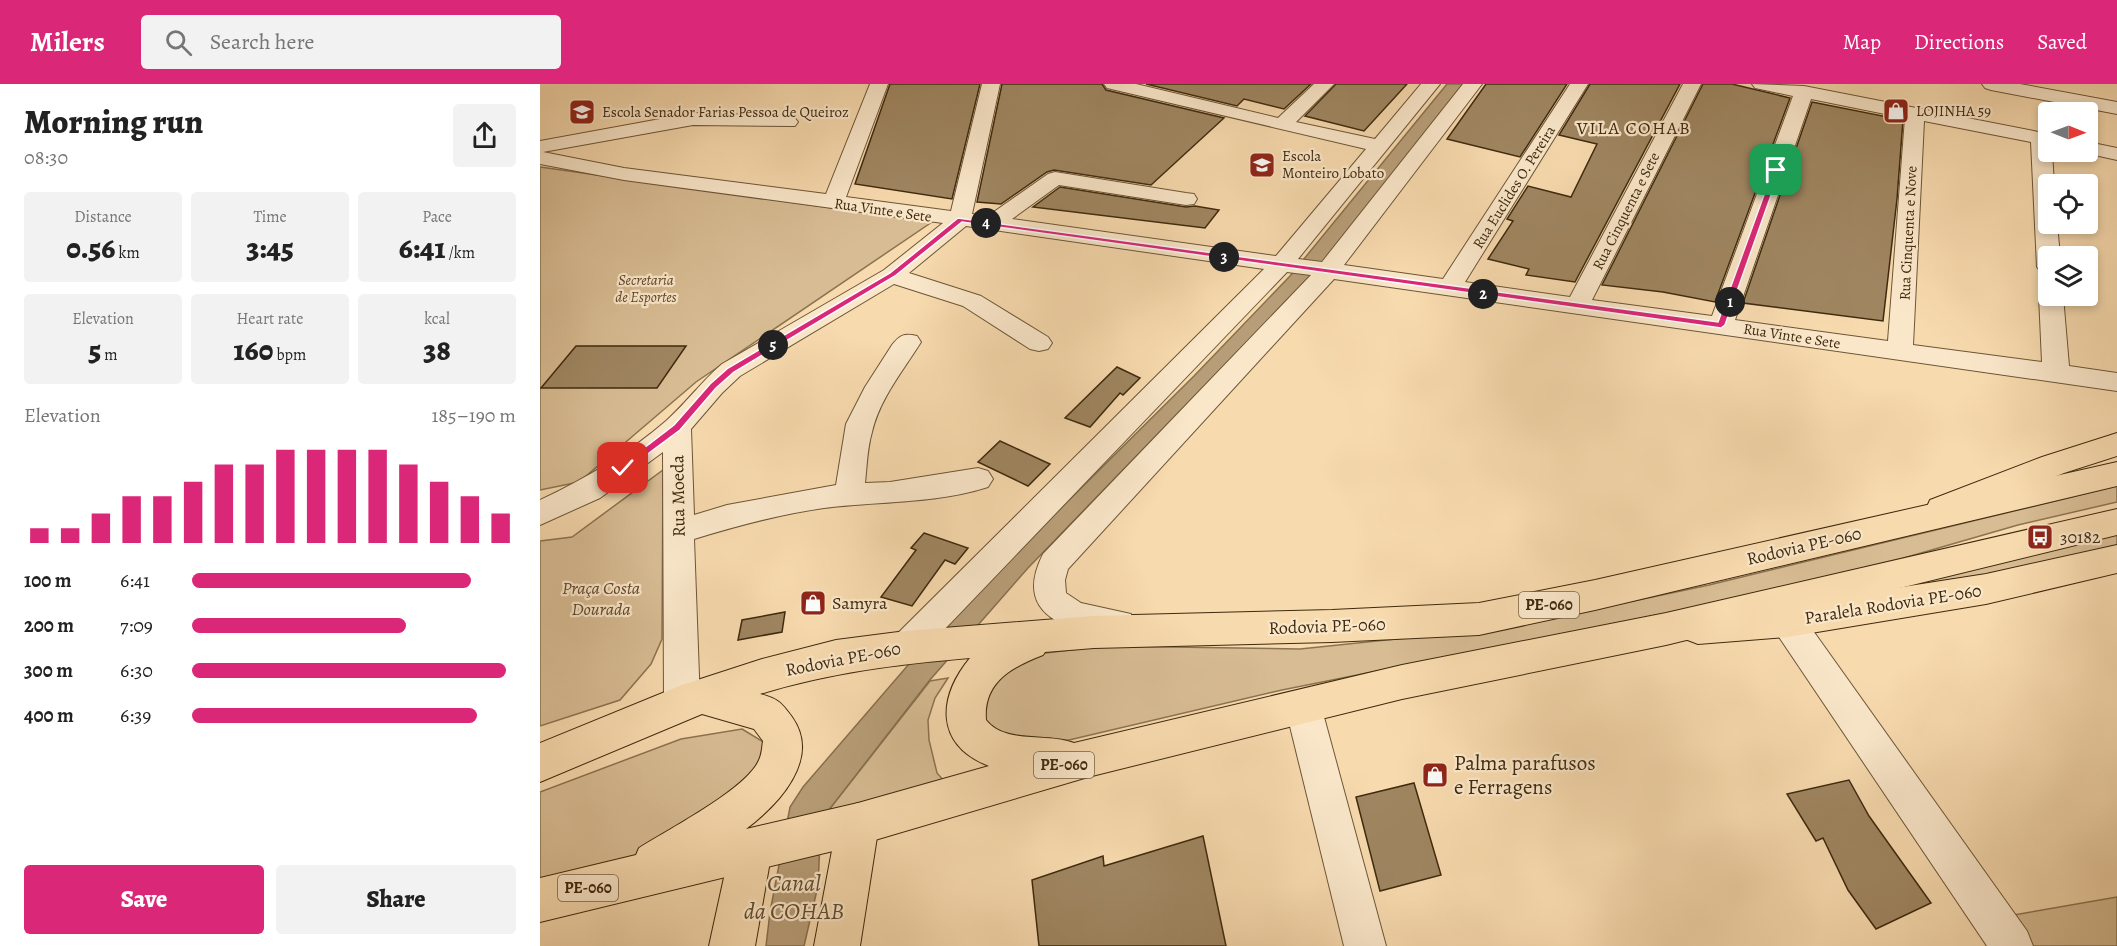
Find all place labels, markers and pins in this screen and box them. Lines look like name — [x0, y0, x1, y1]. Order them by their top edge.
shop icon: LOJINHA 59 — [1881, 96, 1911, 126]
school or university icon: Escola Senador Farias Pessoa de Queiroz — [567, 97, 597, 127]
place label: LOJINHA 59 — [1916, 101, 1991, 121]
place label: Escola Senador Farias Pessoa de Queiroz — [602, 102, 849, 122]
pin — [1750, 144, 1801, 195]
place label: Escola Monteiro Lobato — [1282, 146, 1384, 183]
school or university icon: Escola Monteiro Lobato — [1247, 150, 1277, 180]
pin: 4 — [971, 208, 1001, 238]
pin: 3 — [1209, 242, 1239, 272]
pin: 2 — [1468, 279, 1498, 309]
pin: 1 — [1715, 287, 1745, 317]
pin: 5 — [758, 330, 788, 360]
pin — [597, 442, 648, 493]
bus stop icon: 30182 — [2025, 522, 2055, 552]
place label: 30182 — [2060, 525, 2101, 549]
shop icon: Samyra — [798, 588, 828, 618]
place label: Samyra — [832, 591, 888, 615]
place label: Palma parafusos e Ferragens — [1454, 749, 1596, 801]
shop icon: Palma parafusos e Ferragens — [1420, 760, 1450, 790]

